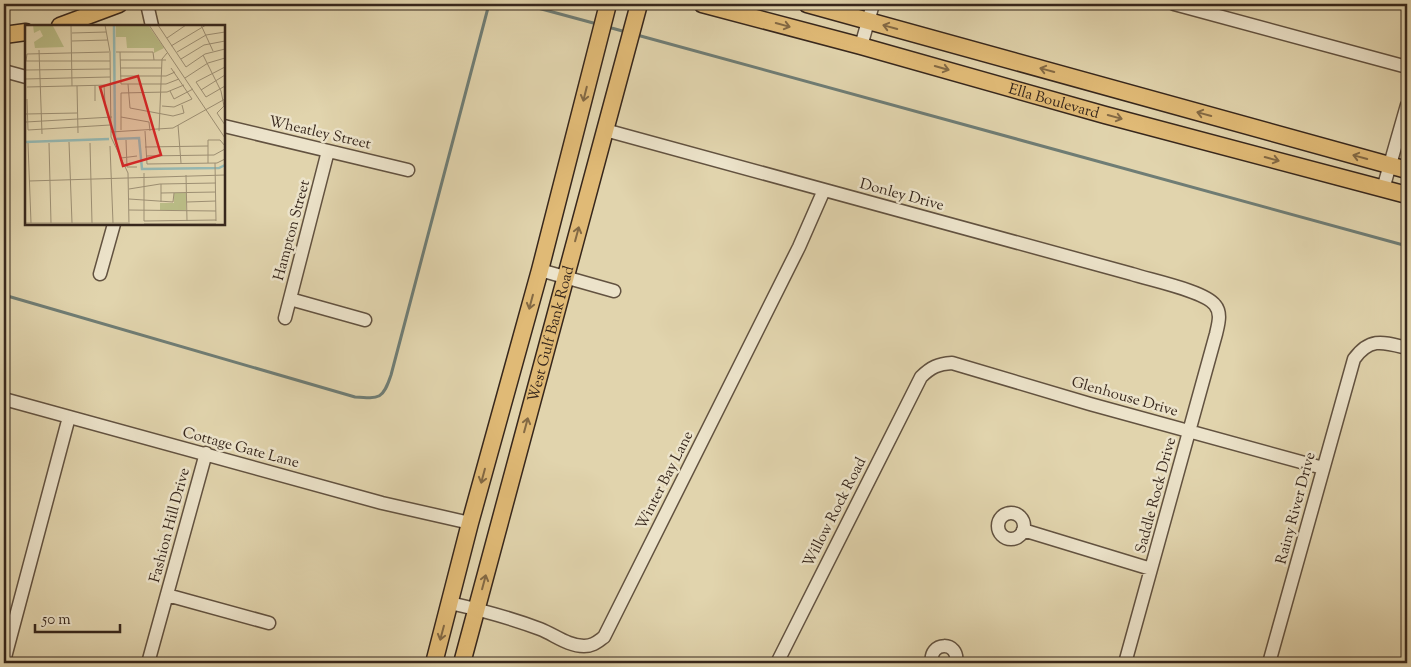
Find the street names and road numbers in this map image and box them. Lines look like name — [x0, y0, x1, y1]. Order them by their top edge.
street label: Ella Boulevard — [1006, 79, 1102, 125]
street label: Wheatley Street — [266, 111, 373, 155]
street label: Donley Drive — [857, 174, 946, 217]
street label: Hampton Street — [269, 178, 316, 283]
street label: West Gulf Bank Road — [524, 263, 580, 405]
street label: Glenhouse Drive — [1069, 372, 1180, 423]
street label: Cottage Gate Lane — [180, 423, 301, 474]
street label: Winter Bay Lane — [631, 428, 699, 534]
street label: Saddle Rock Drive — [1131, 435, 1182, 556]
street label: Rainy River Drive — [1271, 450, 1322, 567]
street label: Willow Rock Road — [799, 454, 872, 571]
street label: Fashion Hill Drive — [145, 466, 196, 585]

